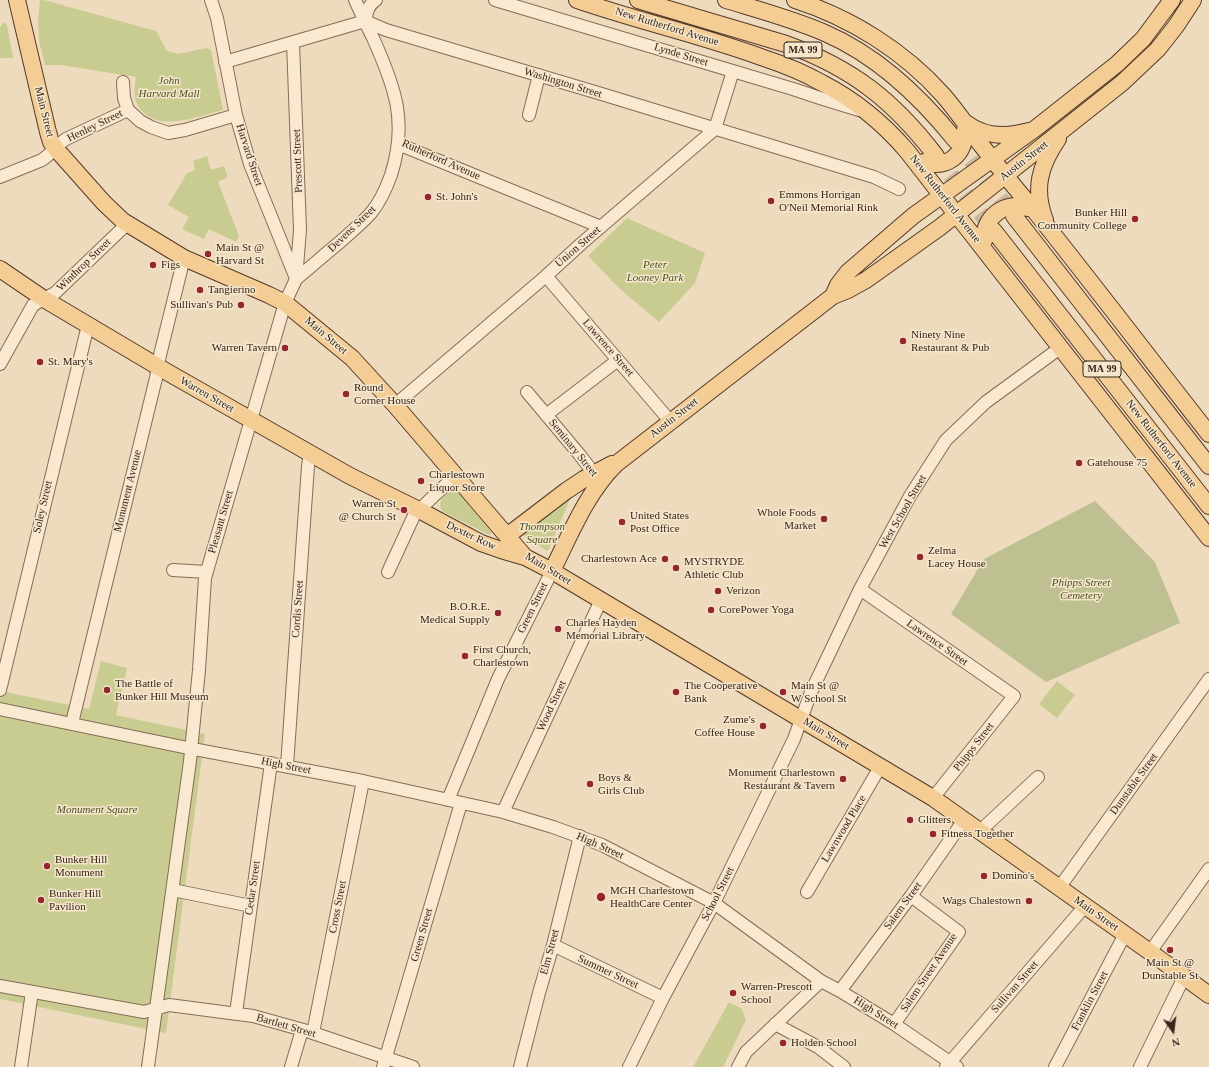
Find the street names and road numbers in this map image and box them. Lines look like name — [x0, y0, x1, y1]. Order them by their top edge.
street label: New Rutherford Avenue — [613, 5, 721, 49]
street label: Lynde Street — [652, 41, 710, 69]
road number: MA 99 — [784, 42, 822, 58]
street label: Washington Street — [522, 65, 604, 101]
street label: Main Street — [31, 85, 57, 139]
street label: Henley Street — [65, 107, 125, 145]
street label: Harvard Street — [233, 122, 265, 188]
street label: Prescott Street — [290, 129, 306, 193]
street label: Rutherford Avenue — [400, 137, 482, 183]
street label: Austin Street — [997, 138, 1051, 184]
street label: New Rutherford Avenue — [907, 152, 983, 246]
street label: Devens Street — [325, 203, 379, 255]
street label: Union Street — [553, 224, 603, 270]
street label: Winthrop Street — [54, 236, 114, 294]
street label: Main Street — [302, 314, 350, 358]
street label: Lawrence Street — [579, 317, 637, 379]
road number: MA 99 — [1083, 361, 1121, 377]
street label: Warren Street — [178, 374, 236, 416]
street label: Austin Street — [647, 395, 701, 441]
street label: New Rutherford Avenue — [1123, 397, 1199, 491]
street label: Seminary Street — [546, 416, 600, 480]
street label: Monument Avenue — [111, 448, 145, 534]
street label: West School Street — [876, 473, 930, 551]
street label: Soley Street — [31, 479, 55, 535]
street label: Pleasant Street — [206, 489, 236, 555]
street label: Dexter Row — [444, 519, 498, 553]
street label: Main Street — [522, 550, 574, 588]
street label: Cordis Street — [289, 580, 307, 638]
street label: Green Street — [515, 580, 551, 636]
street label: Lawrence Street — [904, 617, 970, 669]
street label: Wood Street — [535, 679, 569, 733]
street label: Main Street — [800, 715, 852, 753]
street label: Phipps Street — [951, 720, 997, 774]
street label: Dunstable Street — [1107, 751, 1161, 817]
street label: High Street — [260, 755, 312, 777]
street label: Lawnwood Place — [819, 793, 869, 865]
street label: High Street — [574, 830, 626, 862]
street label: Cedar Street — [243, 860, 263, 916]
street label: School Street — [699, 865, 737, 923]
street label: Cross Street — [326, 879, 350, 935]
street label: Salem Street — [881, 880, 925, 932]
street label: Main Street — [1071, 894, 1121, 934]
street label: Green Street — [408, 907, 436, 963]
street label: Elm Street — [538, 928, 562, 976]
street label: Salem Street Avenue — [898, 931, 960, 1015]
street label: Summer Street — [575, 952, 641, 992]
street label: Sullivan Street — [989, 958, 1041, 1016]
street label: Franklin Street — [1069, 969, 1111, 1033]
street label: High Street — [851, 994, 901, 1032]
street label: Bartlett Street — [255, 1011, 317, 1041]

